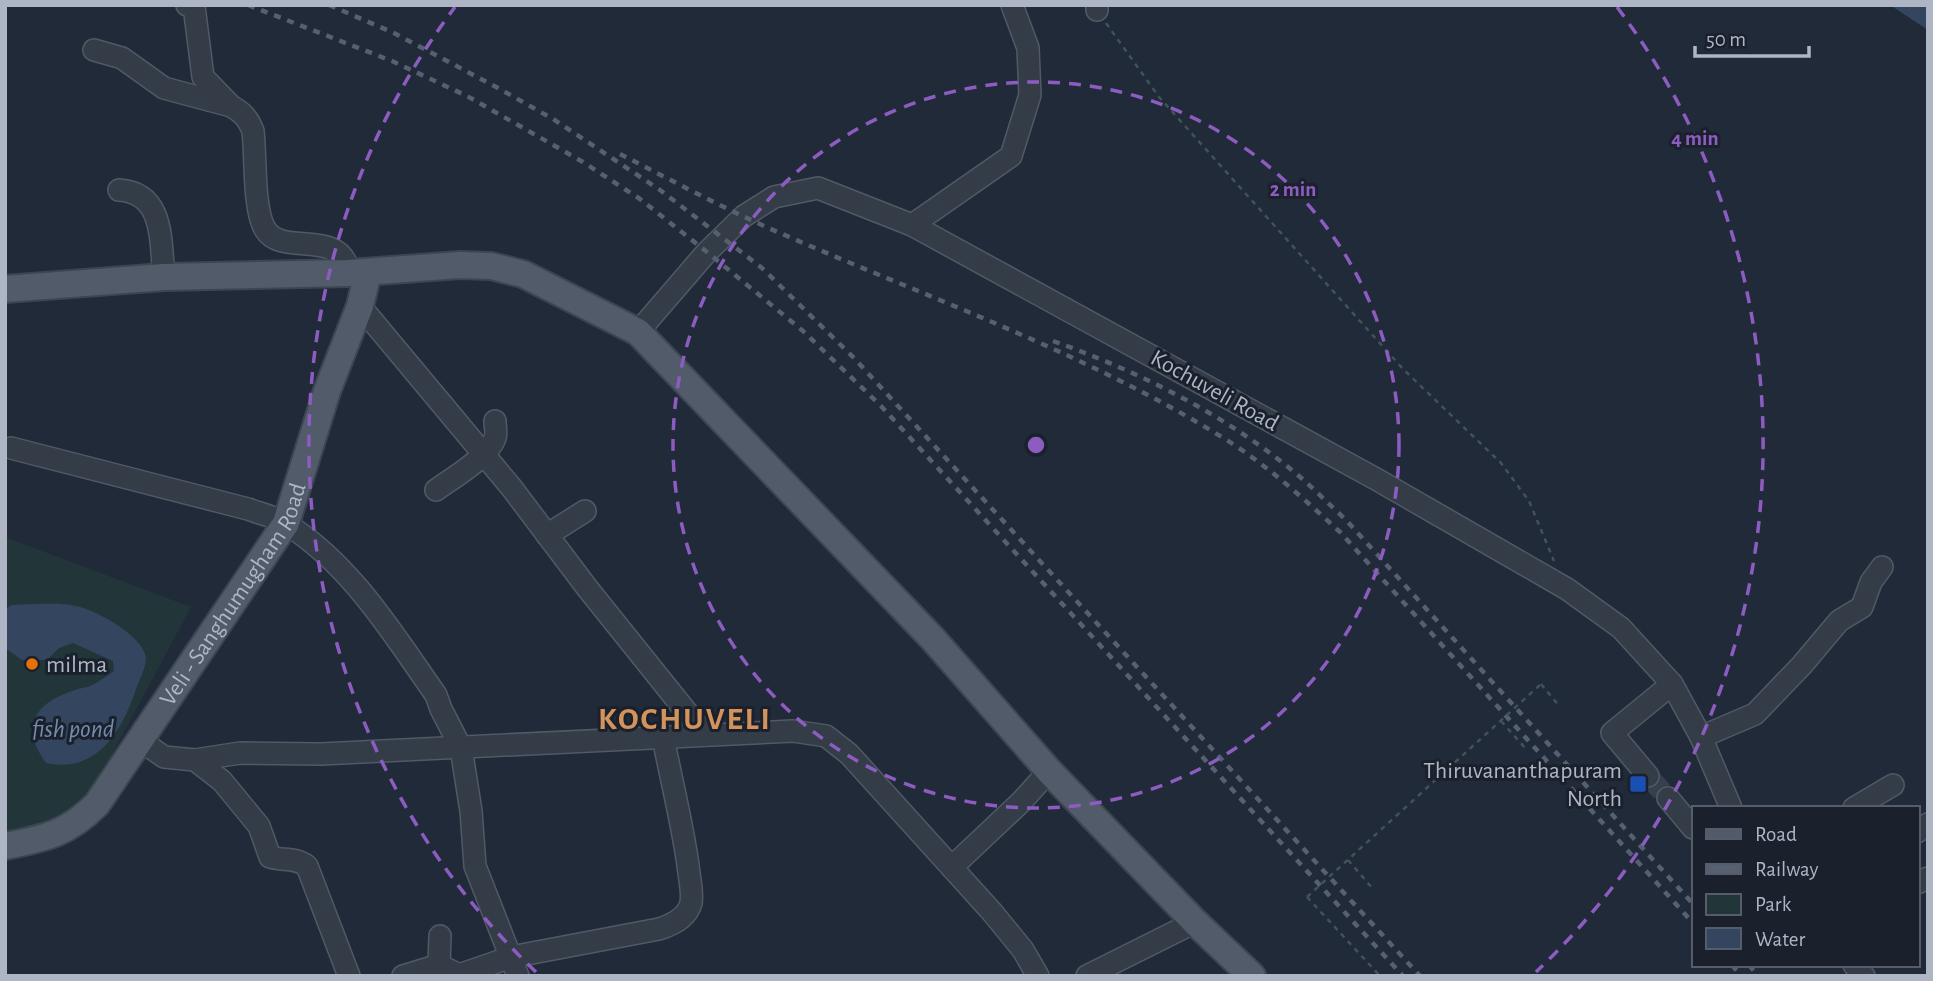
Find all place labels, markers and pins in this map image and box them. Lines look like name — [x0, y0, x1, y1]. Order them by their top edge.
centre of rings — [1024, 433, 1048, 457]
place label: milma — [46, 653, 107, 677]
marker: milma — [24, 656, 40, 672]
place label: Thiruvananthapuram North — [1423, 759, 1622, 811]
marker: Thiruvananthapuram North — [1628, 774, 1648, 794]

